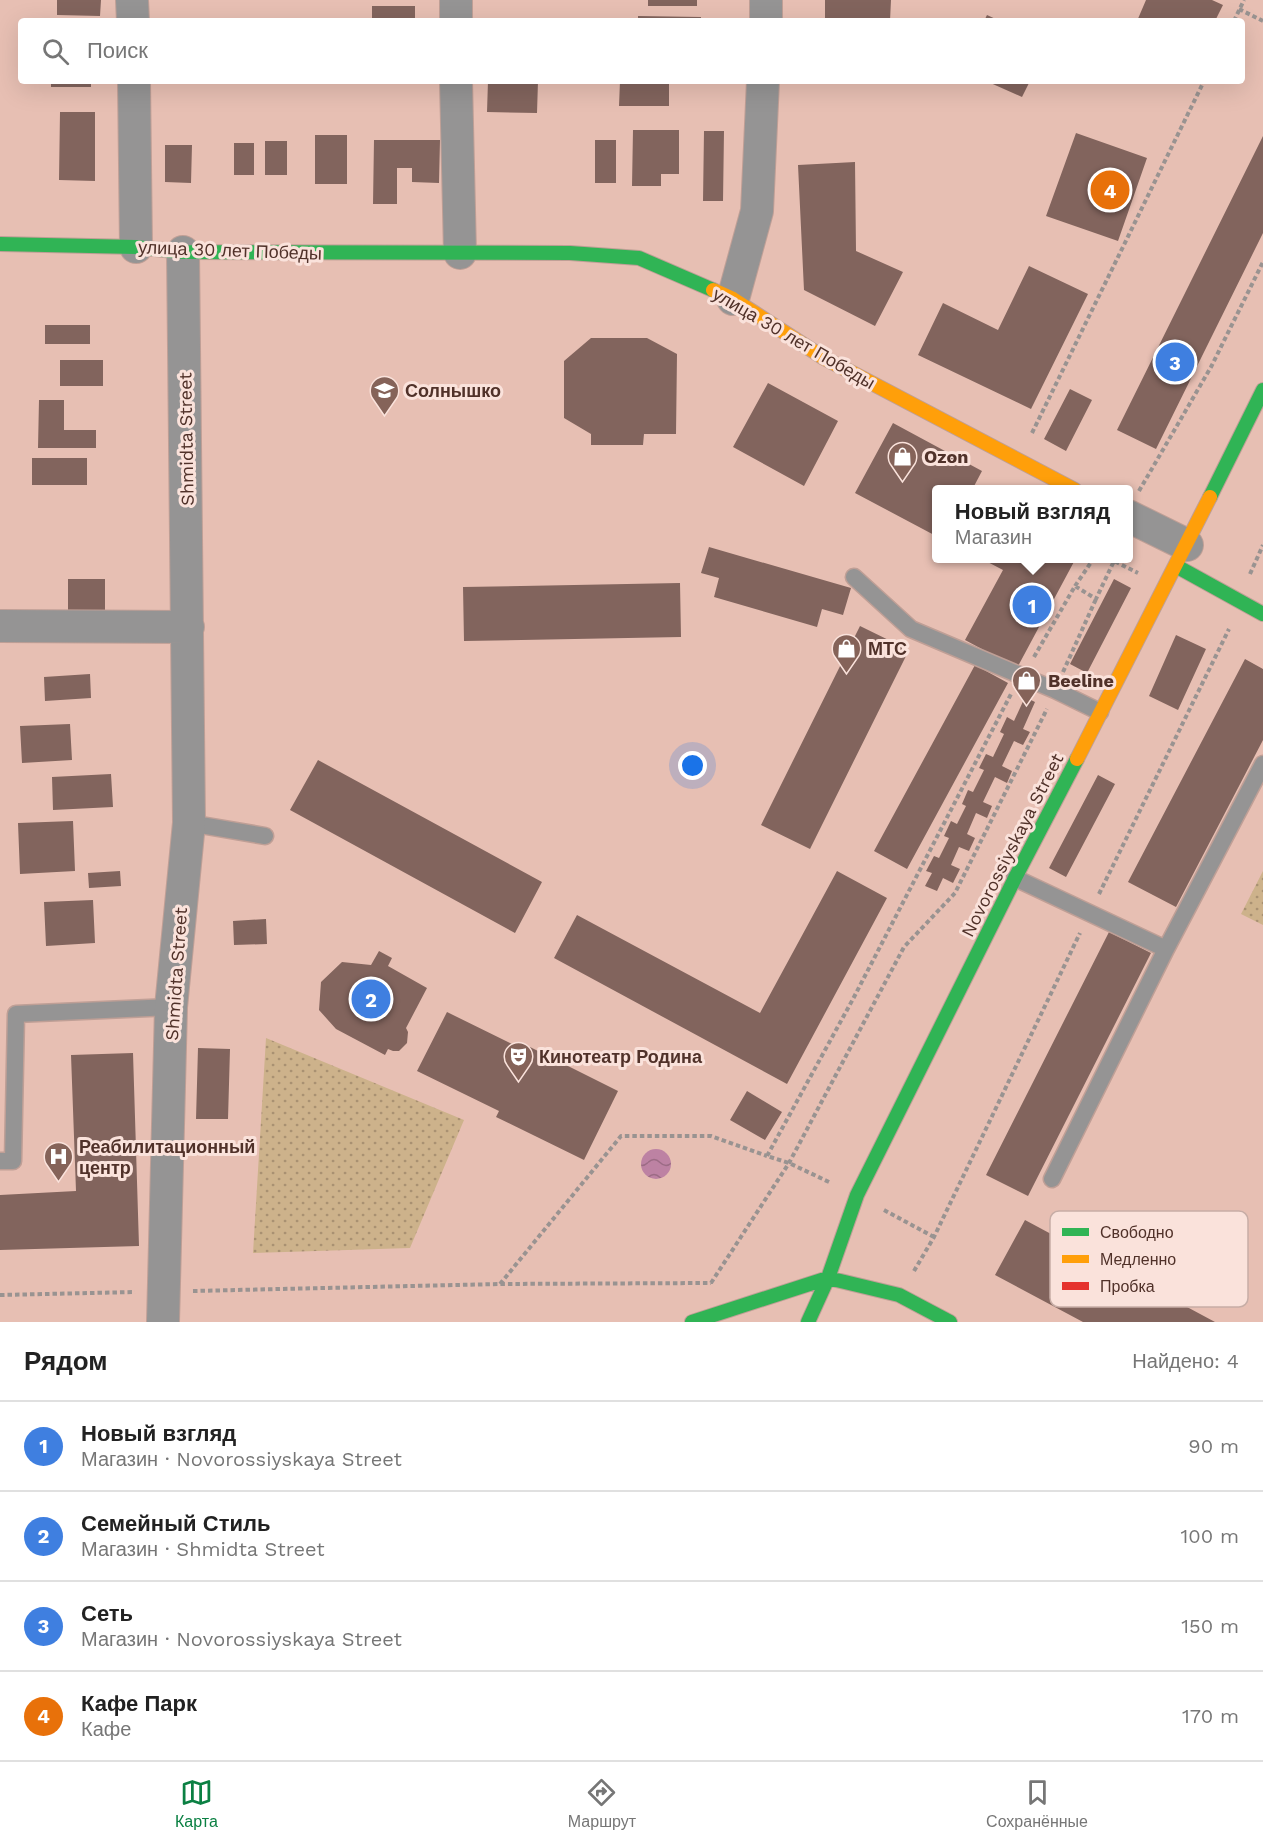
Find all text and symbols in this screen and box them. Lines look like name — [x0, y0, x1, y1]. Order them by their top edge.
search box — [18, 18, 1245, 84]
icon: search — [39, 35, 72, 68]
text: Поиск — [87, 38, 148, 63]
pin: 4 — [1090, 168, 1130, 213]
street label: улица 30 лет Победы — [138, 236, 322, 264]
street label: улица 30 лет Победы — [709, 283, 879, 393]
pin: 3 — [1156, 340, 1194, 385]
street label: Shmidta Street — [174, 372, 198, 506]
school or university icon: Солнышко — [368, 374, 400, 416]
place label: Солнышко — [405, 380, 501, 401]
shop icon: Ozon — [887, 440, 919, 482]
place label: Ozon — [924, 446, 968, 467]
popup — [932, 485, 1133, 563]
text: Новый взгляд — [955, 499, 1110, 524]
text: Магазин — [955, 525, 1032, 549]
pin: 1 — [1012, 582, 1052, 628]
shop icon: МТС — [831, 632, 863, 674]
place label: МТС — [868, 638, 907, 659]
shop icon: Beeline — [1011, 664, 1043, 706]
place label: Beeline — [1048, 670, 1114, 691]
street label: Novorossiyskaya Street — [957, 749, 1068, 940]
your location — [678, 751, 707, 780]
street label: Shmidta Street — [161, 906, 191, 1041]
pin: 2 — [352, 976, 391, 1022]
theatre icon: Кинотеатр Родина — [502, 1040, 534, 1082]
place label: Кинотеатр Родина — [539, 1046, 703, 1067]
place label: Реабилитационный центр — [79, 1136, 255, 1178]
hospital icon: Реабилитационный центр — [42, 1140, 74, 1182]
legend — [1050, 1211, 1248, 1307]
text: Свободно — [1100, 1223, 1174, 1242]
text: Медленно — [1100, 1250, 1176, 1269]
text: Пробка — [1100, 1277, 1155, 1296]
text: Рядом — [24, 1346, 107, 1376]
text: Найдено: 4 — [1132, 1349, 1239, 1373]
text: Новый взгляд — [81, 1421, 236, 1446]
text: 1 — [39, 1434, 48, 1458]
text: 90 m — [1188, 1434, 1239, 1458]
text: Магазин · Novorossiyskaya Street — [81, 1447, 402, 1471]
text: Семейный Стиль — [81, 1511, 270, 1536]
text: 2 — [38, 1524, 49, 1548]
text: 100 m — [1180, 1524, 1239, 1548]
text: Магазин · Shmidta Street — [81, 1537, 325, 1561]
text: Сеть — [81, 1601, 133, 1626]
text: 3 — [38, 1614, 49, 1638]
text: 150 m — [1181, 1614, 1239, 1638]
text: Магазин · Novorossiyskaya Street — [81, 1627, 402, 1651]
text: Кафе Парк — [81, 1691, 197, 1716]
text: 4 — [37, 1704, 50, 1728]
text: 170 m — [1182, 1704, 1239, 1728]
text: Кафе — [81, 1717, 131, 1741]
tab: Карта — [175, 1776, 218, 1831]
tab: Маршрут — [568, 1776, 636, 1831]
tab: Сохранённые — [986, 1776, 1088, 1831]

